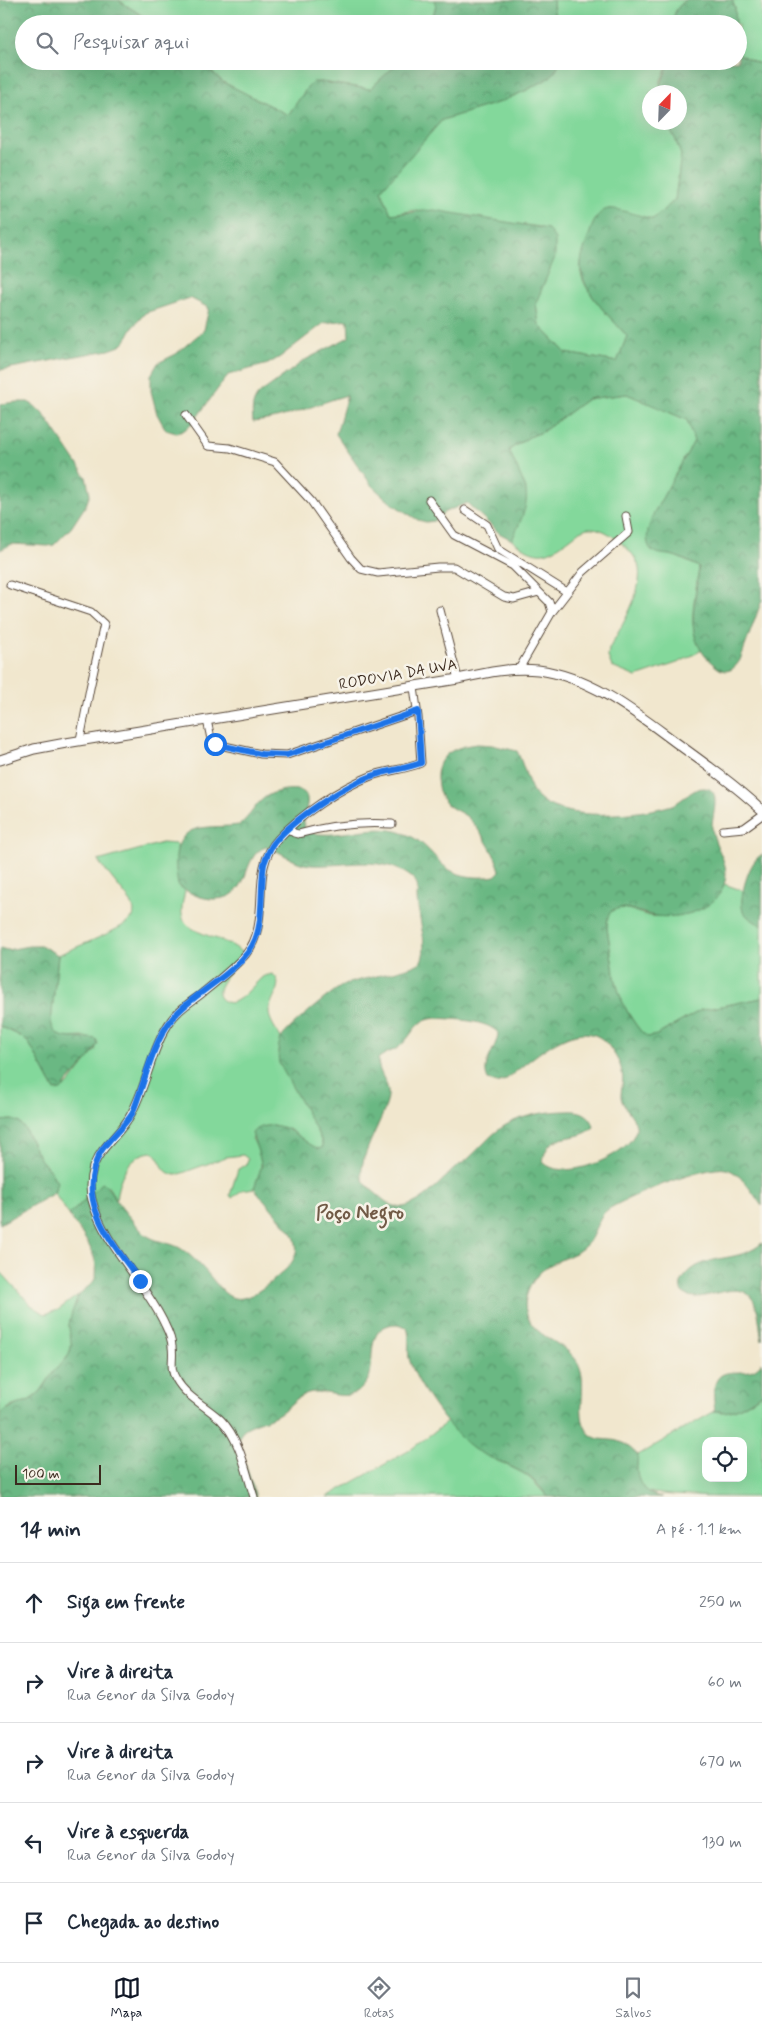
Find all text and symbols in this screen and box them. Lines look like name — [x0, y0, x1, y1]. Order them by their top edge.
search box — [15, 15, 747, 70]
icon: search — [33, 29, 61, 57]
text: Pesquisar aqui — [73, 30, 189, 55]
north arrow — [642, 85, 687, 130]
street label: RODOVIA DA UVA — [337, 655, 459, 695]
route start — [204, 733, 227, 756]
district label: Poço Negro — [316, 1200, 404, 1229]
route end — [129, 1270, 152, 1293]
map controls — [702, 1437, 747, 1482]
button: locate — [702, 1437, 747, 1482]
scale bar — [15, 1462, 101, 1485]
text: 100 m — [22, 1465, 60, 1483]
text: 14 min — [20, 1516, 81, 1544]
text: A pé · 1.1 km — [656, 1519, 742, 1540]
icon: ahead — [20, 1589, 48, 1617]
text: Siga em frente — [67, 1590, 185, 1615]
text: 250 m — [699, 1592, 742, 1613]
text: Vire à direita — [67, 1660, 173, 1685]
icon: right — [20, 1669, 48, 1697]
text: 60 m — [708, 1672, 742, 1693]
text: Rua Genor da Silva Godoy — [67, 1685, 235, 1706]
text: Vire à direita — [67, 1740, 173, 1765]
icon: right — [20, 1749, 48, 1777]
text: 670 m — [699, 1752, 742, 1773]
text: Rua Genor da Silva Godoy — [67, 1765, 235, 1786]
text: Vire à esquerda — [67, 1820, 189, 1845]
icon: left — [20, 1829, 48, 1857]
text: 130 m — [701, 1832, 742, 1853]
text: Rua Genor da Silva Godoy — [67, 1845, 235, 1866]
icon: arrive — [20, 1909, 48, 1937]
text: Chegada ao destino — [67, 1910, 219, 1935]
tab: Mapa — [111, 1974, 142, 2022]
tab: Rotas — [364, 1974, 394, 2022]
tab: Salvos — [615, 1974, 651, 2022]

